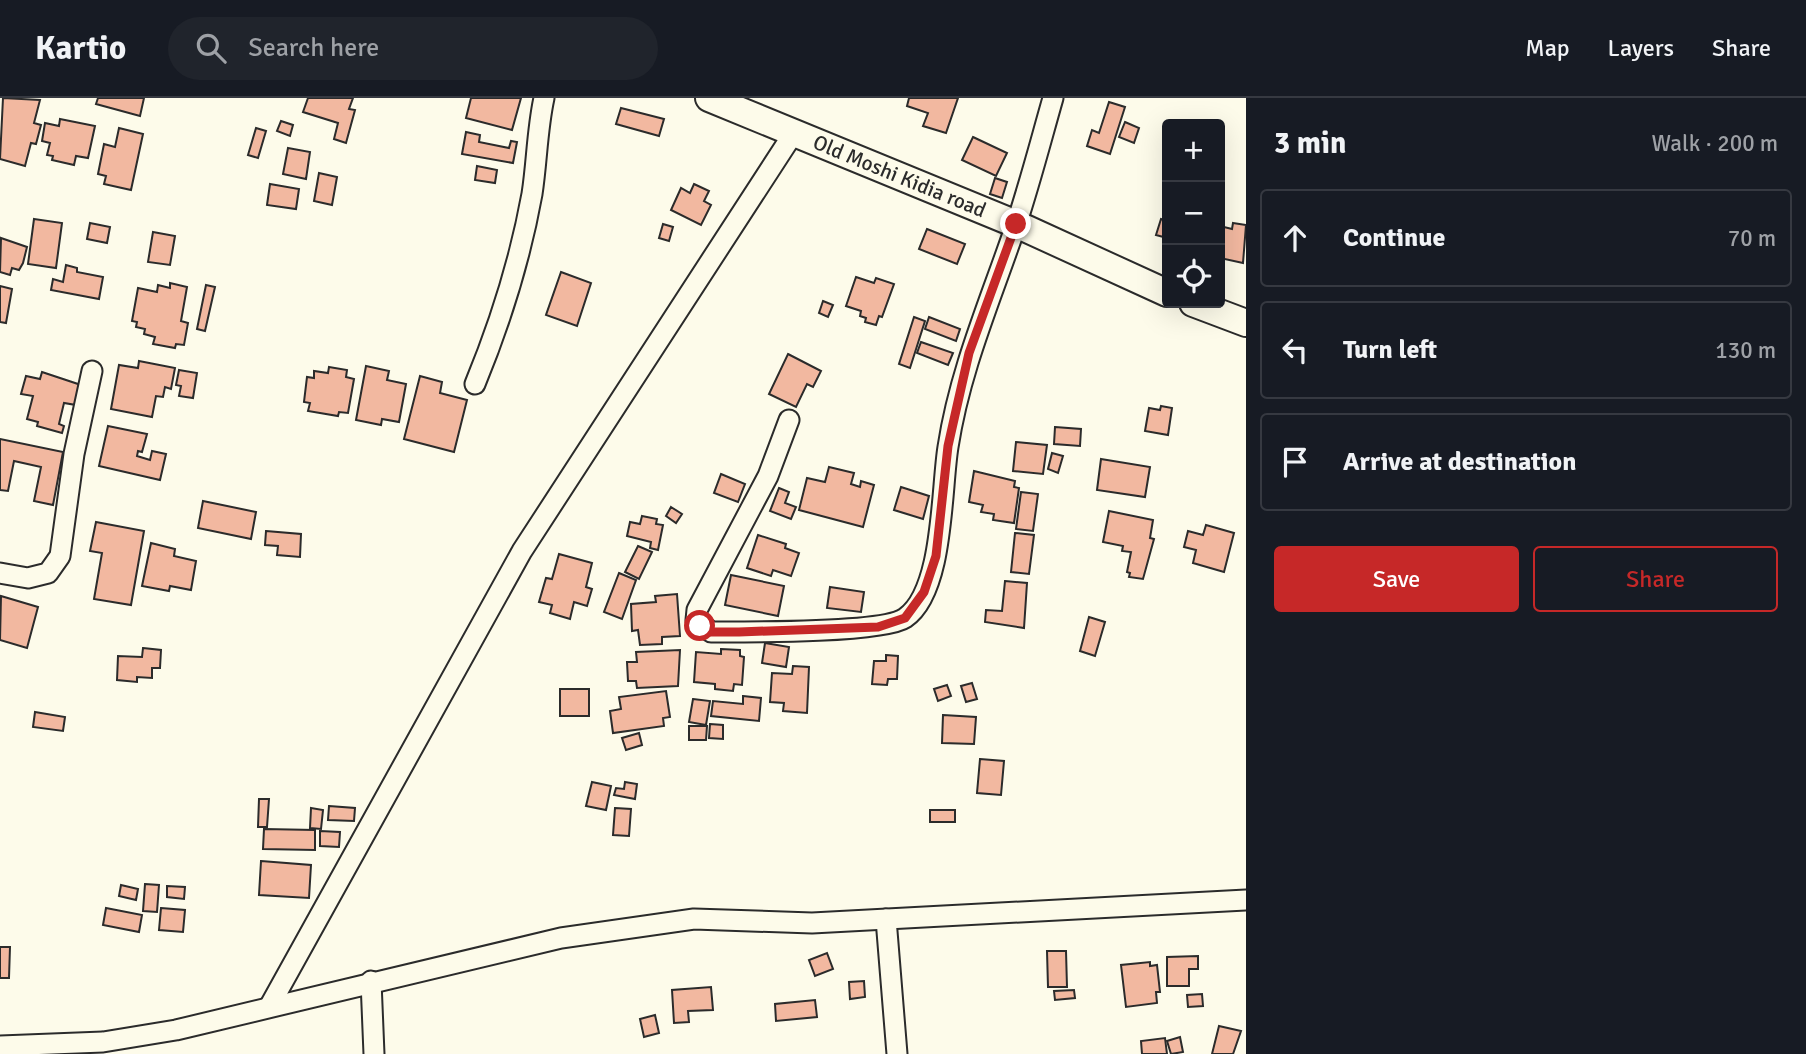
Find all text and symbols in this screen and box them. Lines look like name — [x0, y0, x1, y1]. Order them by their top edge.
search box — [168, 17, 658, 80]
text: Kartio — [35, 28, 126, 69]
icon: search — [192, 29, 230, 67]
text: Search here — [248, 32, 379, 64]
text: Map — [1525, 33, 1570, 63]
text: Layers — [1608, 33, 1674, 63]
text: Share — [1712, 33, 1771, 63]
map controls — [1162, 119, 1225, 308]
button: + — [1162, 119, 1225, 182]
text: 3 min — [1274, 125, 1346, 162]
street label: Old Moshi Kidia road — [809, 129, 990, 223]
text: Walk · 200 m — [1652, 129, 1778, 158]
button: − — [1162, 182, 1225, 245]
route end — [1000, 208, 1031, 239]
icon: ahead — [1276, 219, 1314, 257]
text: Continue — [1343, 222, 1445, 254]
text: 70 m — [1728, 224, 1776, 253]
button: locate — [1162, 245, 1225, 308]
icon: left — [1276, 331, 1314, 369]
text: Turn left — [1343, 334, 1437, 366]
text: 130 m — [1715, 336, 1776, 365]
icon: arrive — [1276, 443, 1314, 481]
text: Arrive at destination — [1343, 446, 1576, 478]
button: Save — [1274, 546, 1519, 612]
button: Share — [1533, 546, 1778, 612]
route start — [684, 610, 715, 641]

